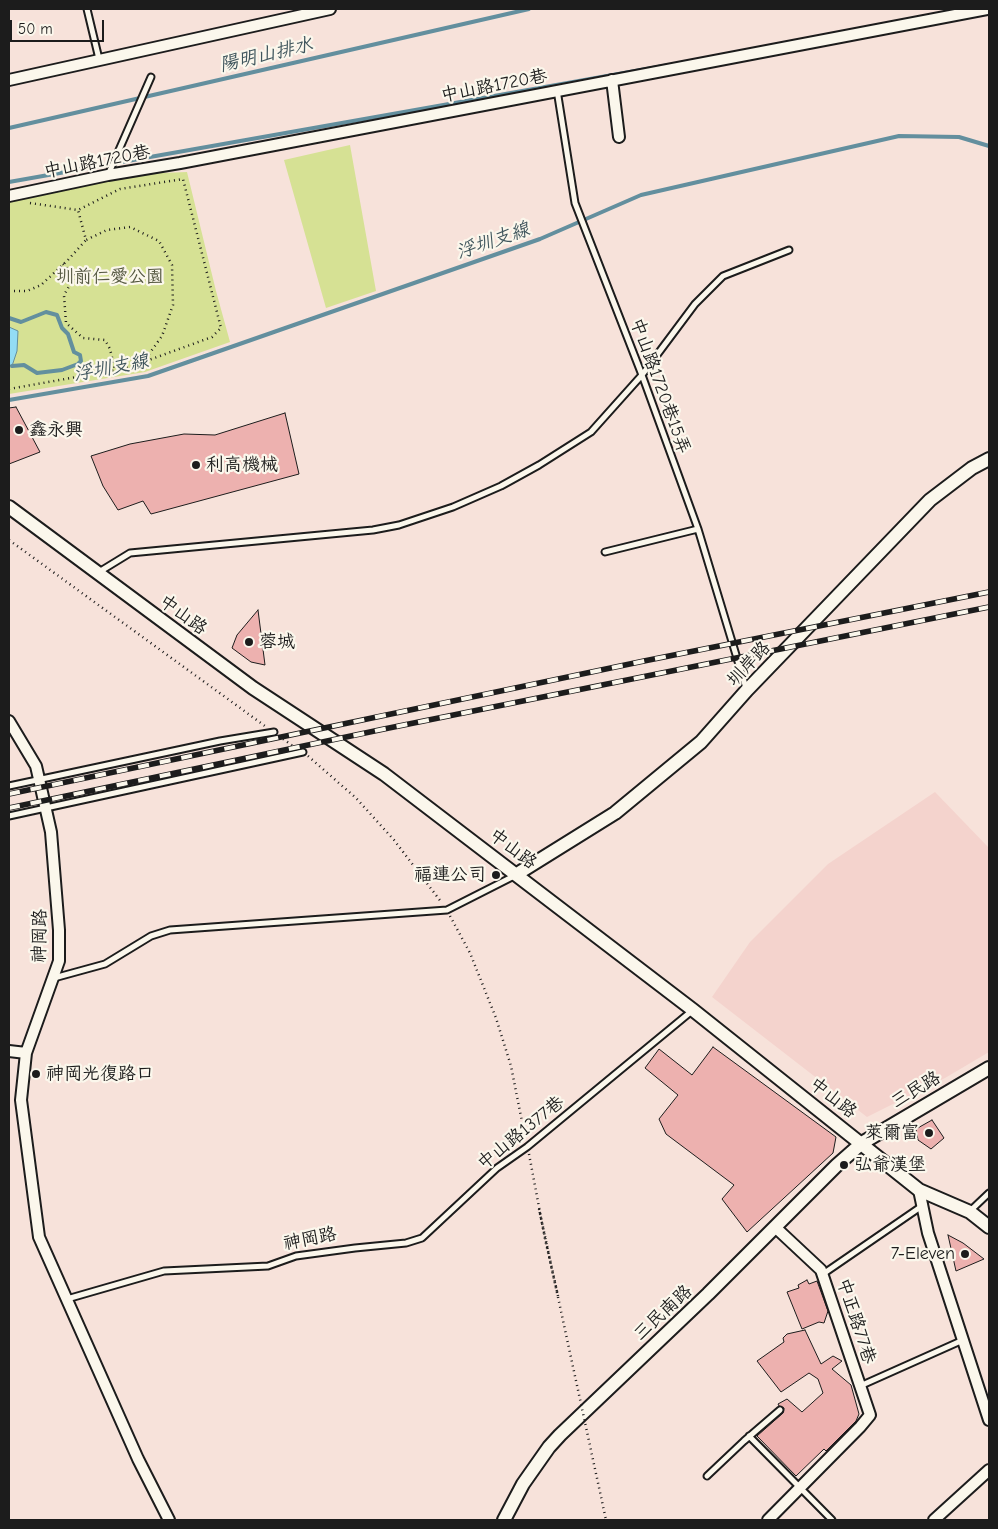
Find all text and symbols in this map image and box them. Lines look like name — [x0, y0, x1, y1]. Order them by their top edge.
scale bar — [12, 10, 106, 42]
text: 50 m — [18, 20, 53, 38]
water label: 陽明山排水 — [217, 33, 315, 77]
street label: 中山路1720巷 — [439, 65, 549, 107]
street label: 中山路1720巷 — [42, 141, 152, 183]
water label: 浮圳支線 — [453, 218, 533, 264]
park label: 圳前仁愛公園 — [56, 266, 164, 288]
street label: 中山路1720巷15弄 — [625, 315, 695, 457]
water label: 浮圳支線 — [72, 350, 150, 386]
place label: 鑫永興 — [29, 419, 83, 441]
marker: 鑫永興 — [13, 424, 25, 436]
place label: 利高機械 — [206, 454, 278, 476]
marker: 利高機械 — [190, 459, 202, 471]
street label: 中山路 — [155, 590, 211, 640]
place label: 蓉城 — [259, 631, 295, 653]
marker: 蓉城 — [243, 636, 255, 648]
street label: 圳岸路 — [723, 637, 775, 691]
street label: 中山路 — [485, 824, 541, 874]
place label: 福連公司 — [414, 864, 486, 886]
marker: 福連公司 — [490, 869, 502, 881]
street label: 神岡路 — [29, 909, 51, 963]
place label: 神岡光復路口 — [46, 1063, 154, 1085]
street label: 三民路 — [887, 1067, 945, 1113]
marker: 神岡光復路口 — [30, 1068, 42, 1080]
street label: 中山路 — [805, 1073, 861, 1123]
street label: 中山路1377巷 — [473, 1091, 569, 1175]
place label: 萊爾富 — [865, 1122, 919, 1144]
marker: 萊爾富 — [923, 1127, 935, 1139]
place label: 弘爺漢堡 — [854, 1154, 926, 1176]
marker: 弘爺漢堡 — [838, 1159, 850, 1171]
street label: 神岡路 — [281, 1223, 339, 1255]
place label: 7-Eleven — [891, 1243, 955, 1265]
marker: 7-Eleven — [959, 1248, 971, 1260]
street label: 中正路77巷 — [832, 1275, 880, 1367]
street label: 三民南路 — [629, 1281, 697, 1345]

